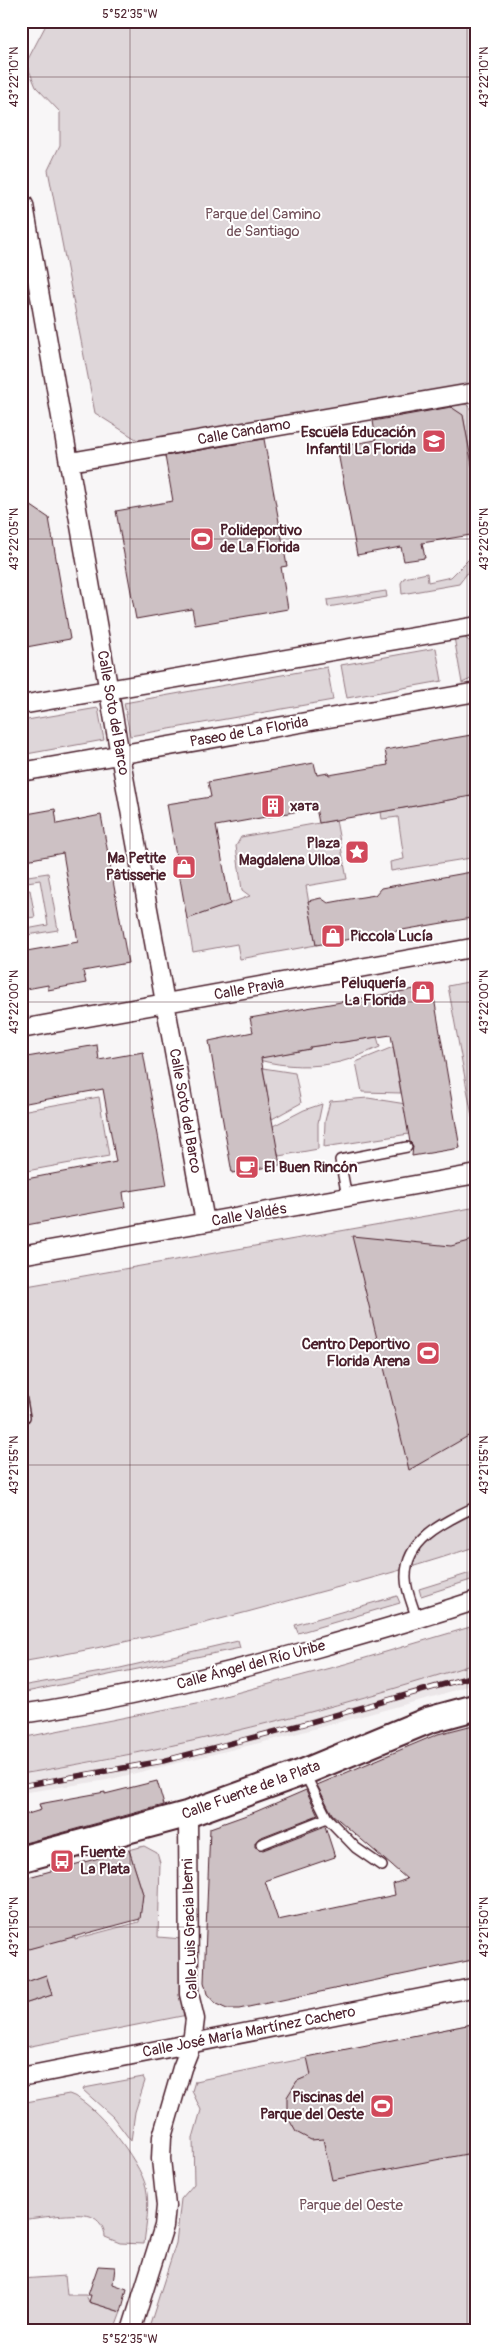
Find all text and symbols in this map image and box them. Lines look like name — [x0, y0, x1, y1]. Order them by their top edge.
text: 5°52'35"W — [102, 7, 158, 22]
text: 43°22'10"N — [7, 47, 22, 107]
text: 43°22'10"N — [477, 47, 492, 107]
park label: Parque del Camino de Santiago — [205, 205, 321, 241]
street label: Calle Candamo — [196, 414, 292, 450]
place label: Escuela Educación Infantil La Florida — [301, 423, 416, 459]
school or university icon: Escuela Educación Infantil La Florida — [421, 428, 447, 454]
text: 43°22'05"N — [7, 508, 22, 570]
text: 43°22'05"N — [477, 508, 492, 570]
place label: Polideportivo de La Florida — [220, 521, 302, 557]
sports icon: Polideportivo de La Florida — [189, 526, 215, 552]
street label: Calle Soto del Barco — [93, 649, 133, 777]
street label: Paseo de La Florida — [188, 712, 310, 752]
building icon: хата — [260, 793, 286, 819]
place label: хата — [289, 797, 319, 816]
place label: Plaza Magdalena Ulloa — [239, 834, 340, 870]
place icon: Plaza Magdalena Ulloa — [344, 839, 370, 865]
place label: Ma Petite Pâtisserie — [106, 849, 167, 885]
shop icon: Ma Petite Pâtisserie — [171, 854, 197, 880]
shop icon: Piccola Lucía — [320, 923, 346, 949]
place label: Piccola Lucía — [350, 927, 433, 946]
text: 43°22'00"N — [7, 970, 22, 1034]
text: 43°22'00"N — [477, 970, 492, 1034]
street label: Calle Pravia — [213, 974, 285, 1004]
place label: Peluquería La Florida — [341, 974, 406, 1010]
shop icon: Peluquería La Florida — [410, 979, 436, 1005]
street label: Calle Soto del Barco — [165, 1047, 205, 1175]
cafe icon: El Buen Rincón — [234, 1154, 260, 1180]
place label: El Buen Rincón — [264, 1158, 358, 1177]
street label: Calle Valdés — [210, 1199, 288, 1231]
place label: Centro Deportivo Florida Arena — [302, 1335, 410, 1371]
sports icon: Centro Deportivo Florida Arena — [415, 1340, 441, 1366]
text: 43°21'55"N — [7, 1436, 22, 1494]
text: 43°21'55"N — [477, 1436, 492, 1494]
street label: Calle Ángel del Río Uribe — [175, 1636, 328, 1694]
street label: Calle Fuente de la Plata — [179, 1756, 323, 1824]
place label: Fuente La Plata — [80, 1843, 130, 1879]
bus stop icon: Fuente La Plata — [49, 1848, 75, 1874]
street label: Calle Luis Gracia Iberni — [178, 1858, 202, 2000]
text: 43°21'50"N — [7, 1897, 22, 1957]
text: 43°21'50"N — [477, 1897, 492, 1957]
street label: Calle José María Martínez Cachero — [141, 2002, 357, 2062]
place label: Piscinas del Parque del Oeste — [260, 2088, 365, 2124]
sports icon: Piscinas del Parque del Oeste — [369, 2093, 395, 2119]
park label: Parque del Oeste — [299, 2196, 404, 2215]
text: 5°52'35"W — [102, 2332, 158, 2347]

